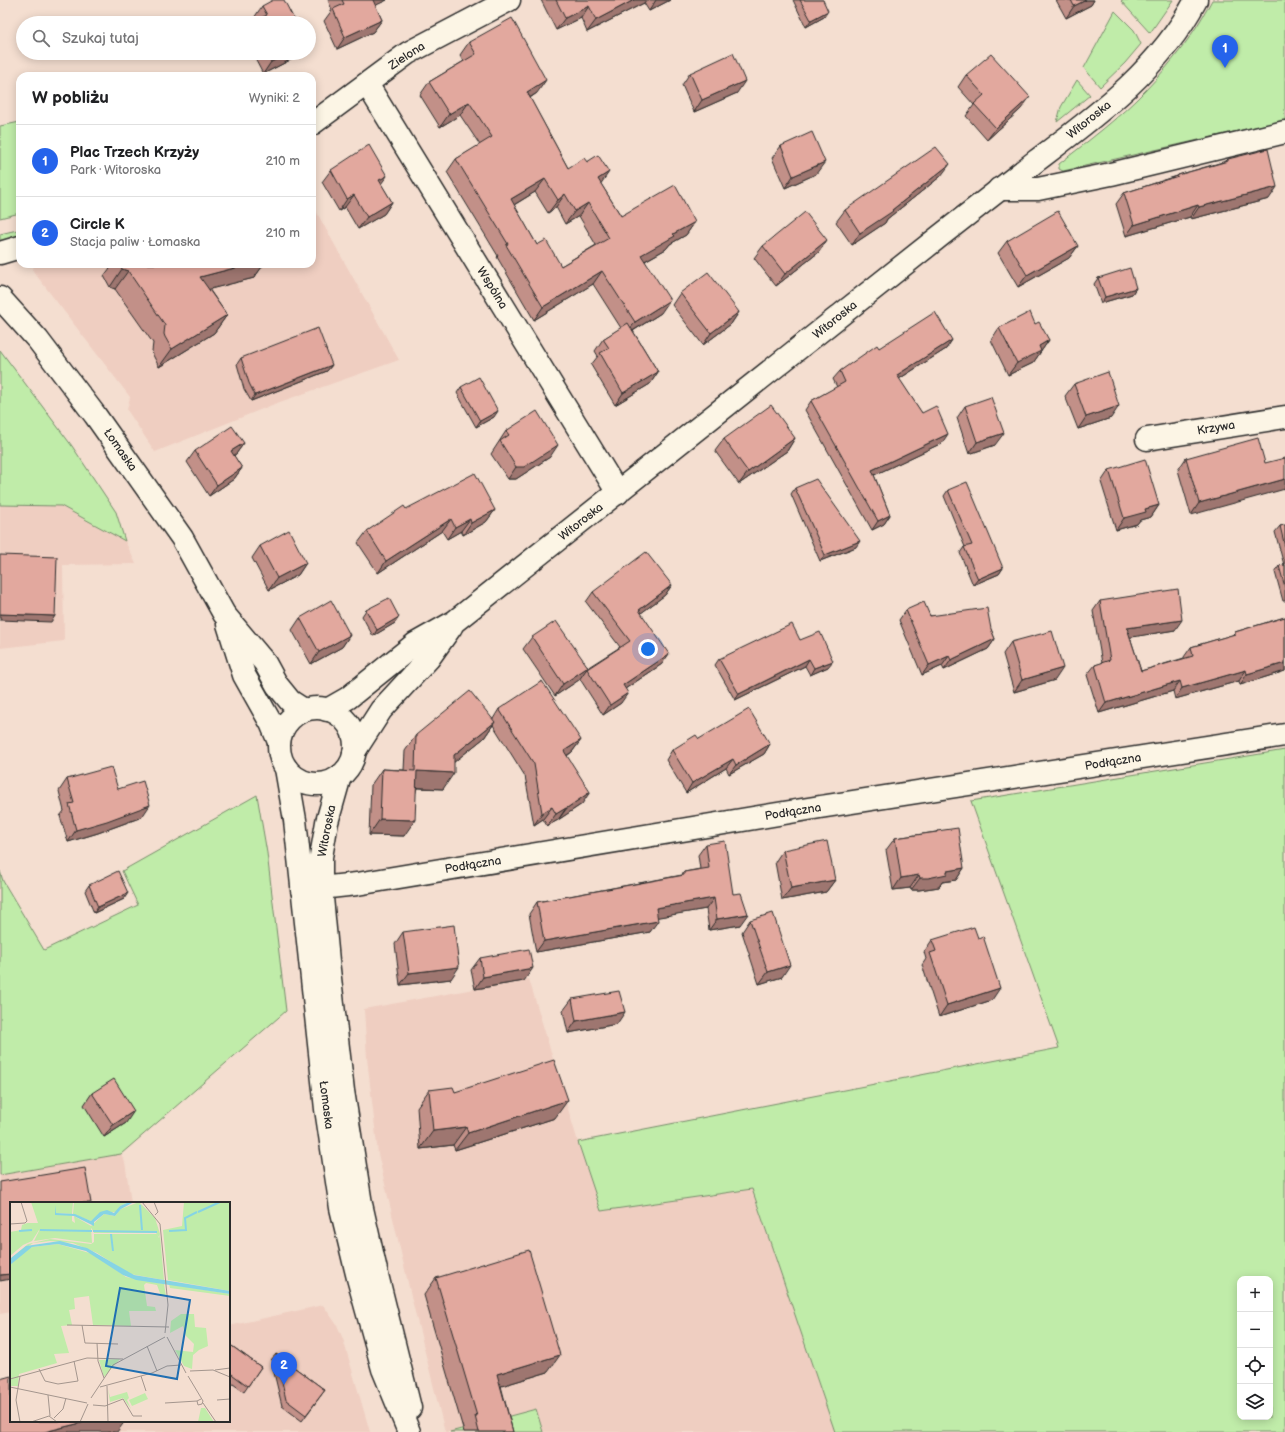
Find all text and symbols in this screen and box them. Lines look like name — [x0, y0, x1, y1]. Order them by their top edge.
search box — [16, 16, 316, 60]
icon: search — [30, 27, 52, 49]
text: Szukaj tutaj — [62, 29, 139, 48]
pin: 1 — [1212, 35, 1238, 68]
street label: Zielona — [385, 39, 428, 74]
text: W pobliżu — [32, 88, 109, 108]
text: Wyniki: 2 — [249, 90, 300, 106]
street label: Witoroska — [1064, 97, 1114, 142]
text: Plac Trzech Krzyży — [70, 143, 199, 162]
text: 1 — [42, 153, 48, 169]
text: 210 m — [266, 153, 300, 169]
text: Park · Witoroska — [70, 162, 161, 178]
text: Circle K — [70, 215, 125, 234]
text: 2 — [41, 225, 49, 241]
text: 210 m — [266, 225, 300, 241]
text: Stacja paliw · Łomaska — [70, 234, 200, 250]
street label: Wspólna — [473, 264, 511, 312]
street label: Witoroska — [810, 297, 860, 342]
street label: Krzywa — [1196, 418, 1236, 438]
street label: Łomaska — [100, 426, 140, 474]
street label: Witoroska — [556, 500, 607, 544]
your location — [638, 639, 658, 659]
street label: Podłączna — [1084, 750, 1142, 774]
street label: Podłączna — [764, 800, 822, 824]
street label: Witoroska — [315, 804, 339, 858]
street label: Podłączna — [444, 853, 502, 877]
street label: Łomaska — [316, 1080, 336, 1130]
inset map — [10, 1202, 230, 1422]
map controls — [1237, 1276, 1273, 1420]
button: + — [1237, 1276, 1273, 1312]
button: − — [1237, 1312, 1273, 1348]
button: locate — [1237, 1348, 1273, 1384]
pin: 2 — [271, 1352, 297, 1385]
button: layers — [1237, 1384, 1273, 1420]

